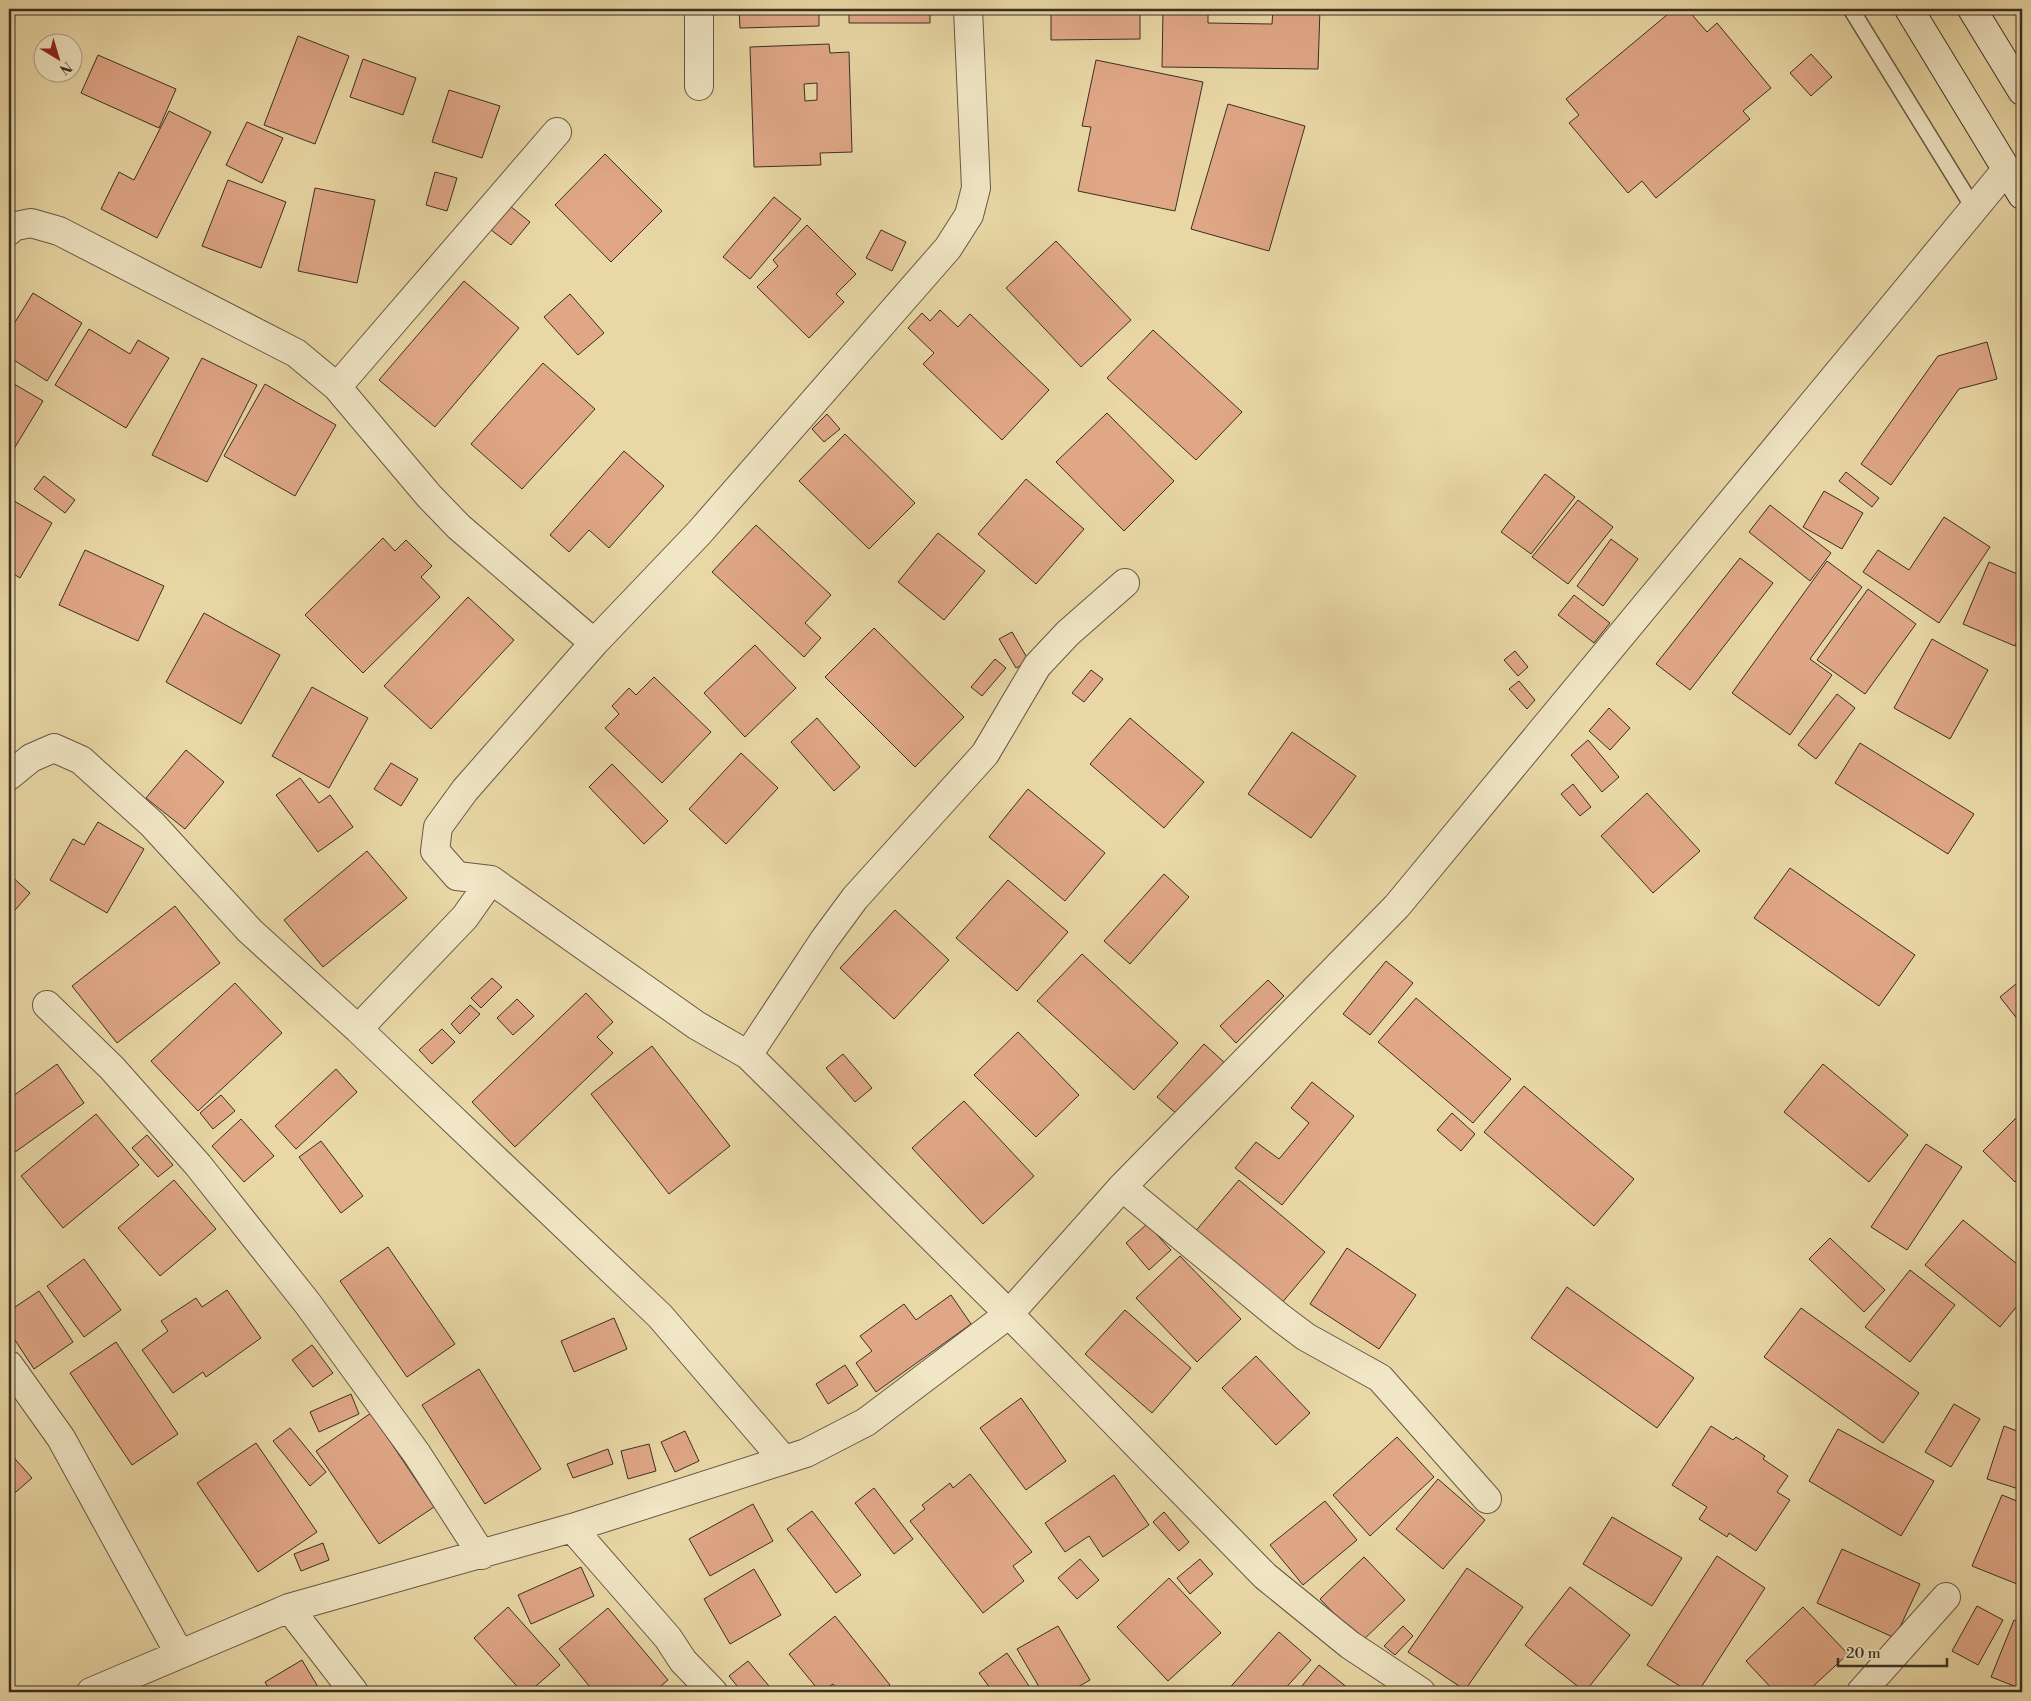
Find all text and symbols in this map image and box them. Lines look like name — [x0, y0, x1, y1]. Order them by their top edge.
north arrow — [32, 32, 82, 82]
text: N — [55, 57, 75, 78]
scale bar — [1838, 1636, 1947, 1668]
text: 20 m — [1846, 1644, 1881, 1663]

